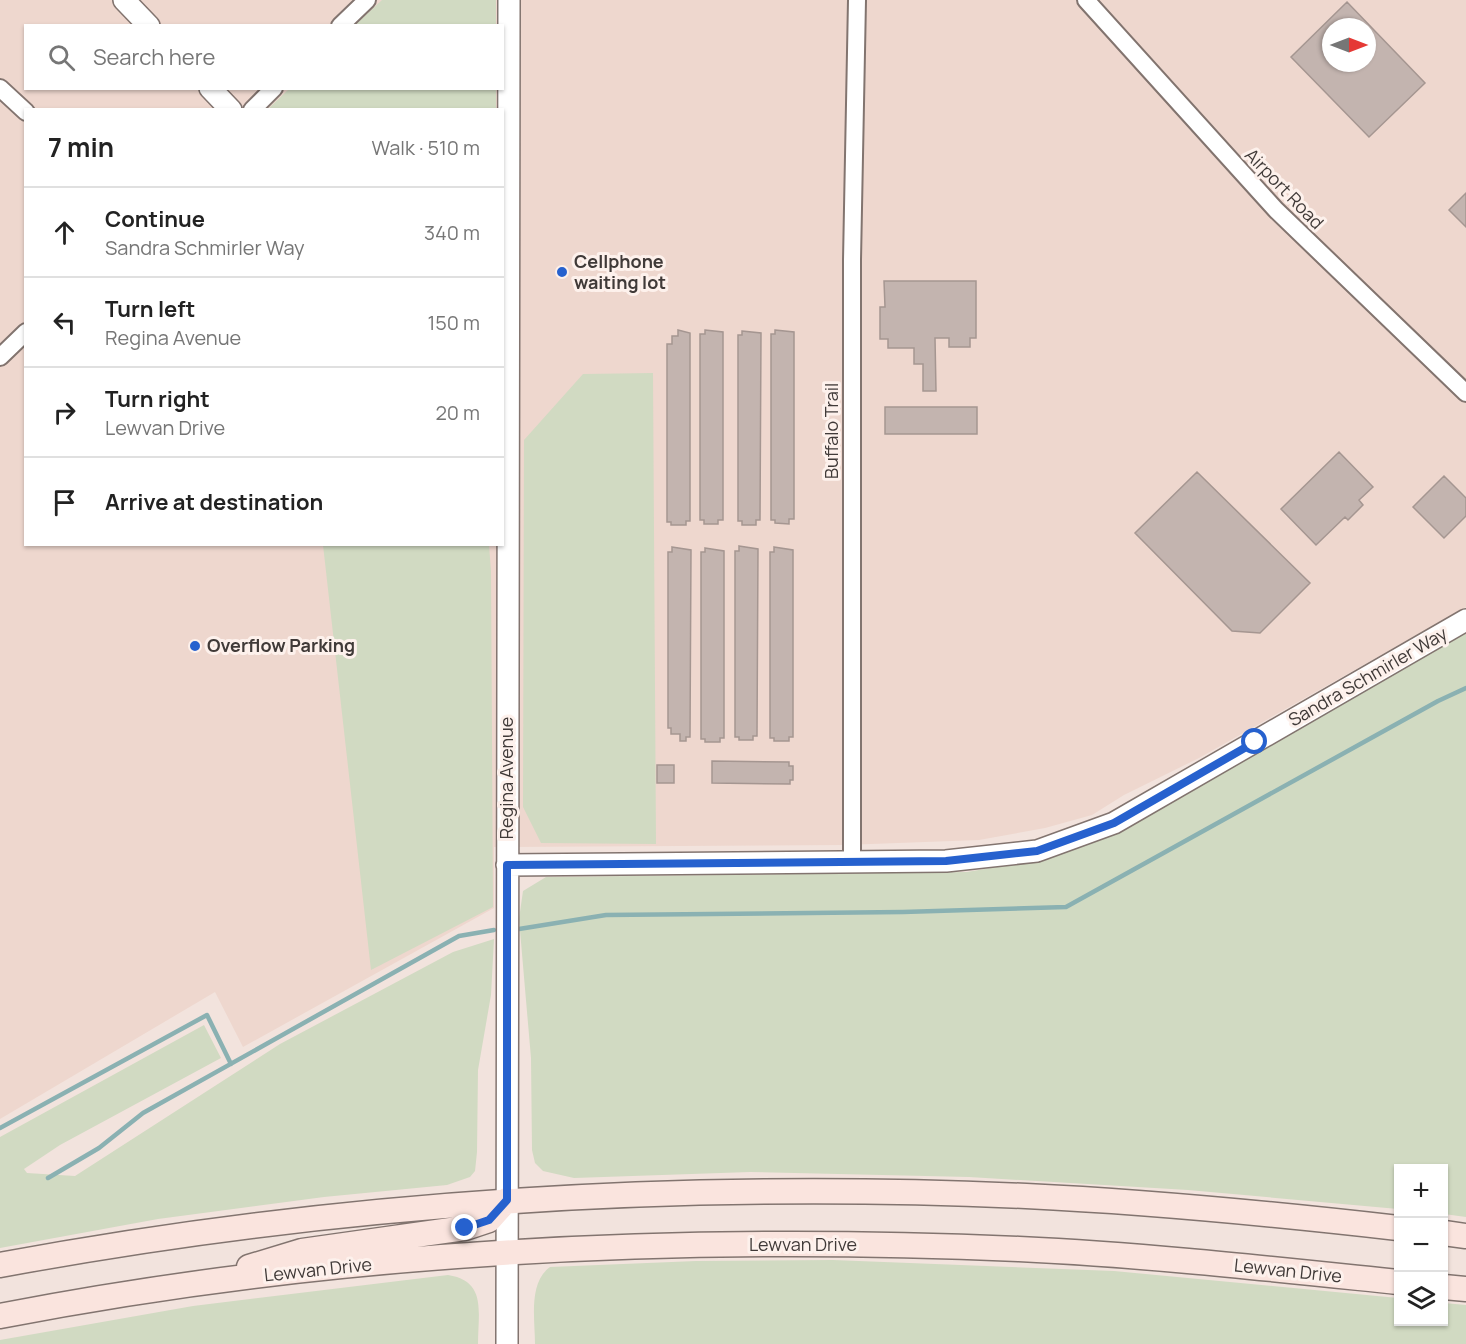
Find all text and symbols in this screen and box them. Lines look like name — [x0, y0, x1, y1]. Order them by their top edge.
north arrow — [1322, 18, 1376, 72]
search box — [24, 24, 504, 90]
icon: search — [45, 41, 78, 74]
text: Search here — [93, 42, 215, 72]
text: 7 min — [48, 129, 114, 165]
text: Walk · 510 m — [371, 134, 480, 161]
street label: Airport Road — [1240, 143, 1329, 234]
text: Continue — [105, 204, 205, 234]
icon: ahead — [48, 216, 81, 249]
text: 340 m — [424, 219, 480, 246]
text: Sandra Schmirler Way — [105, 234, 305, 261]
place label: Cellphone waiting lot — [574, 249, 666, 294]
marker: Cellphone waiting lot — [555, 265, 569, 279]
text: Turn left — [105, 294, 195, 324]
icon: left — [48, 306, 81, 339]
text: 150 m — [427, 309, 480, 336]
text: Regina Avenue — [105, 324, 241, 351]
street label: Buffalo Trail — [819, 383, 843, 479]
text: Turn right — [105, 384, 210, 414]
icon: right — [48, 396, 81, 429]
text: 20 m — [435, 399, 480, 426]
text: Lewvan Drive — [105, 414, 225, 441]
icon: arrive — [48, 486, 81, 519]
text: Arrive at destination — [105, 487, 323, 517]
street label: Sandra Schmirler Way — [1284, 621, 1452, 731]
place label: Overflow Parking — [207, 633, 355, 657]
marker: Overflow Parking — [188, 639, 202, 653]
street label: Regina Avenue — [494, 717, 518, 839]
route start — [1241, 728, 1267, 754]
map controls — [1394, 1164, 1448, 1326]
button: + — [1394, 1164, 1448, 1218]
route end — [451, 1214, 477, 1240]
button: − — [1394, 1218, 1448, 1272]
street label: Lewvan Drive — [749, 1232, 857, 1256]
street label: Lewvan Drive — [263, 1251, 373, 1287]
street label: Lewvan Drive — [1233, 1252, 1343, 1288]
button: layers — [1394, 1272, 1448, 1326]

